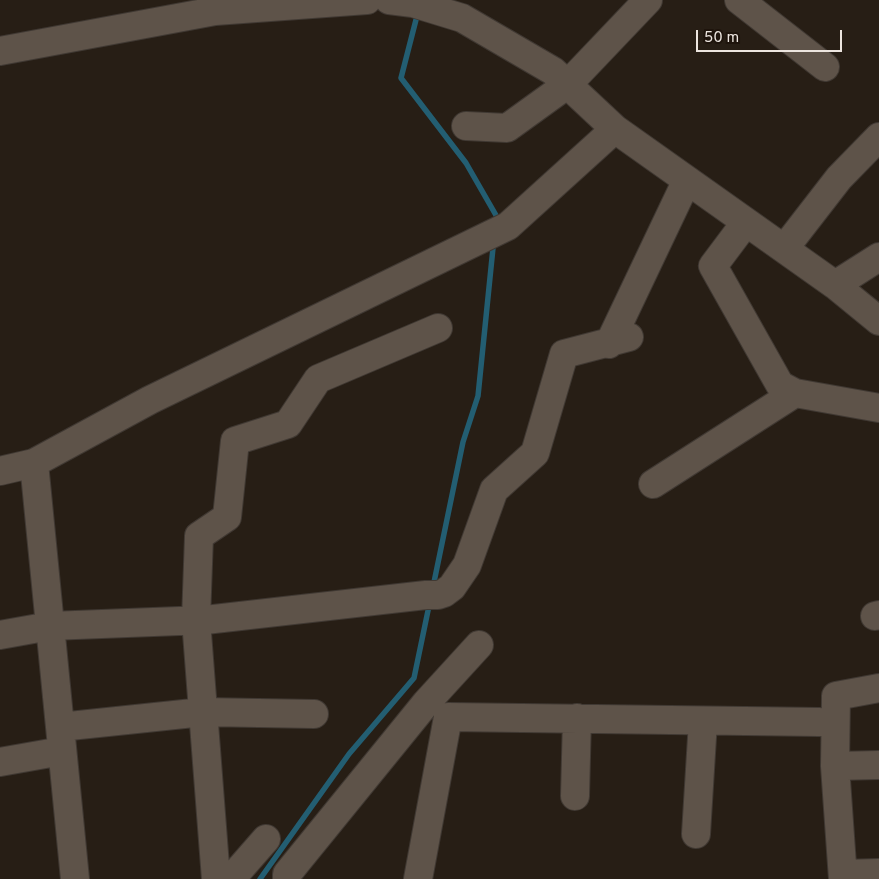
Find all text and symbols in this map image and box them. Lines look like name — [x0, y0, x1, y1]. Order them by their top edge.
scale bar — [699, 20, 845, 52]
text: 50 m — [704, 29, 739, 48]

